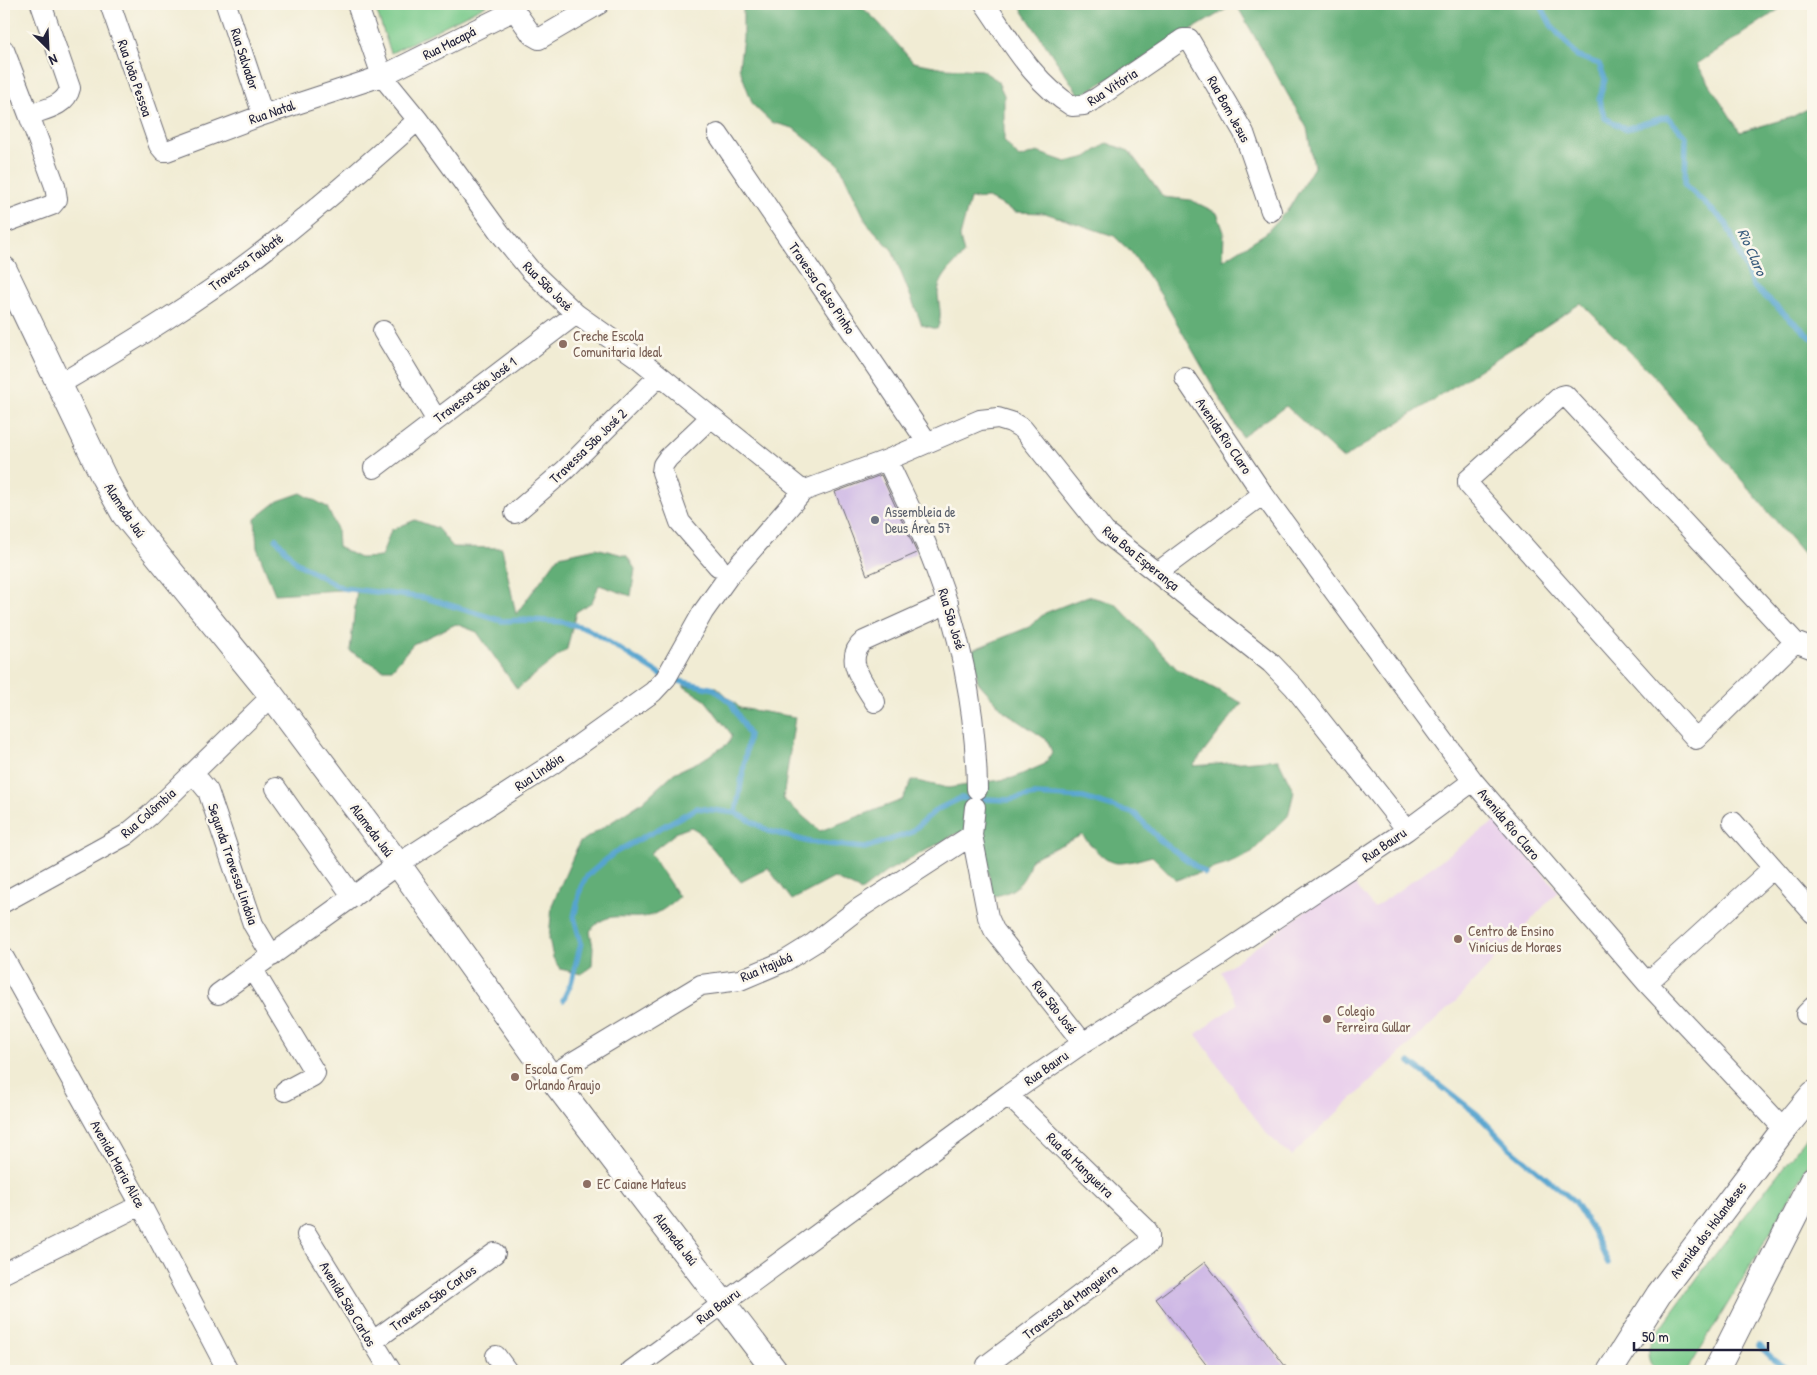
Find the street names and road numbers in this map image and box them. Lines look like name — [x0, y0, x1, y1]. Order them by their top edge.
street label: Rua Macapá — [419, 21, 479, 65]
street label: Rua Salvador — [227, 26, 265, 93]
street label: Rua João Pessoa — [113, 37, 158, 119]
street label: Rua Vitória — [1083, 63, 1141, 110]
street label: Rua Bom Jesus — [1203, 72, 1256, 145]
street label: Rua Natal — [246, 95, 298, 128]
street label: Travessa Taubaté — [205, 228, 287, 295]
street label: Travessa Celso Pinho — [785, 238, 860, 338]
street label: Rua São José — [519, 257, 578, 315]
street label: Travessa São José 1 — [429, 352, 520, 427]
street label: Avenida Rio Claro — [1192, 394, 1257, 478]
street label: Travessa São José 2 — [545, 404, 631, 487]
street label: Alameda Jaú — [100, 479, 151, 541]
street label: Rua Boa Esperança — [1098, 521, 1184, 595]
street label: Rua São José — [934, 586, 971, 652]
street label: Rua Lindóia — [511, 748, 567, 795]
street label: Rua Colômbia — [116, 783, 180, 842]
street label: Avenida Rio Claro — [1474, 784, 1545, 864]
street label: Alameda Jaú — [346, 799, 399, 860]
street label: Segunda Travessa Lindoia — [203, 801, 263, 928]
street label: Rua Bauru — [1358, 823, 1410, 866]
street label: Rua Itajubá — [737, 947, 795, 987]
street label: Rua São José — [1028, 976, 1083, 1038]
street label: Rua Bauru — [1020, 1045, 1072, 1090]
street label: Avenida Maria Alice — [87, 1117, 151, 1211]
street label: Rua da Mangueira — [1042, 1128, 1118, 1203]
street label: Avenida dos Holandeses — [1665, 1177, 1750, 1282]
street label: Alameda Jaú — [650, 1209, 703, 1269]
street label: Avenida São Carlos — [316, 1258, 381, 1350]
street label: Travessa da Mangueira — [1019, 1259, 1122, 1344]
street label: Travessa São Carlos — [386, 1260, 480, 1335]
street label: Rua Bauru — [692, 1283, 744, 1328]

